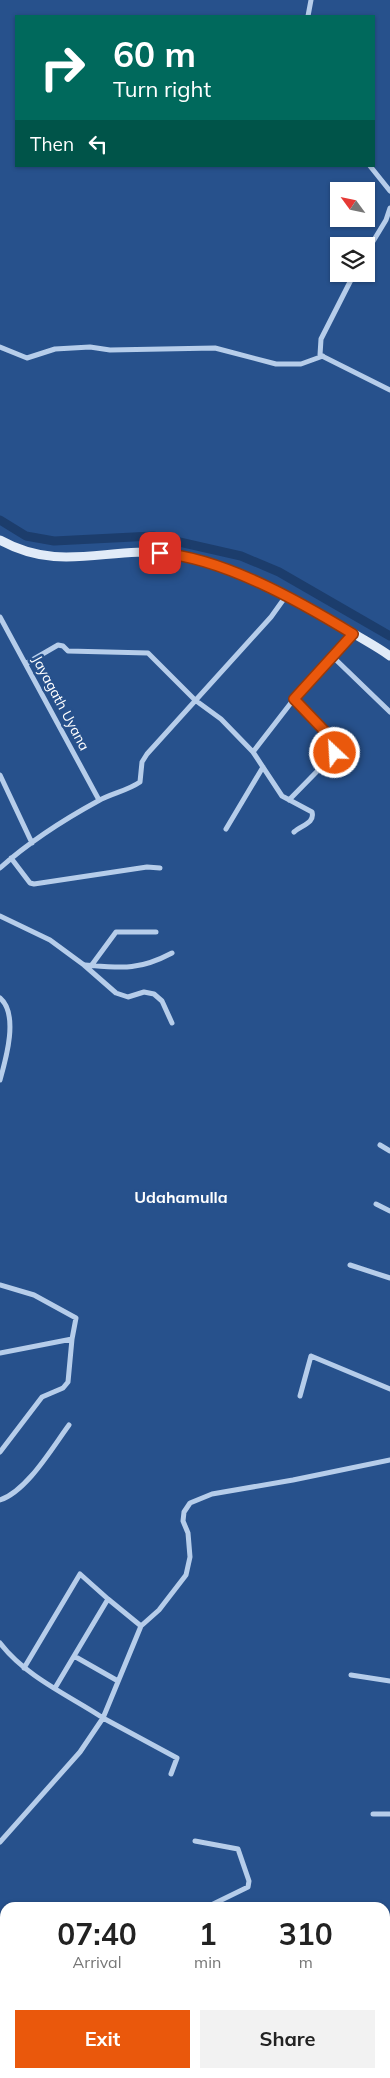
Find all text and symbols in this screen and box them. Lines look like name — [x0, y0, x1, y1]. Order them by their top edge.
text: 60 m — [113, 32, 196, 76]
icon: right — [30, 35, 95, 100]
text: Turn right — [113, 75, 211, 103]
icon: left — [84, 130, 112, 158]
text: Then — [30, 132, 74, 156]
north arrow — [330, 182, 375, 228]
map controls — [330, 182, 375, 282]
button: layers — [330, 237, 375, 282]
pin — [139, 532, 181, 574]
icon: arrive — [146, 539, 174, 567]
street label: Jayagath Uyana — [28, 653, 94, 753]
position arrow — [308, 726, 360, 778]
district label: Udahamulla — [134, 1187, 228, 1207]
text: 07:40 — [57, 1915, 137, 1953]
text: 1 — [199, 1915, 217, 1953]
text: 310 — [279, 1915, 333, 1953]
text: Arrival — [73, 1952, 122, 1972]
text: min — [194, 1952, 221, 1972]
text: m — [299, 1952, 313, 1972]
button: Exit — [15, 2010, 190, 2068]
button: Share — [200, 2010, 375, 2068]

